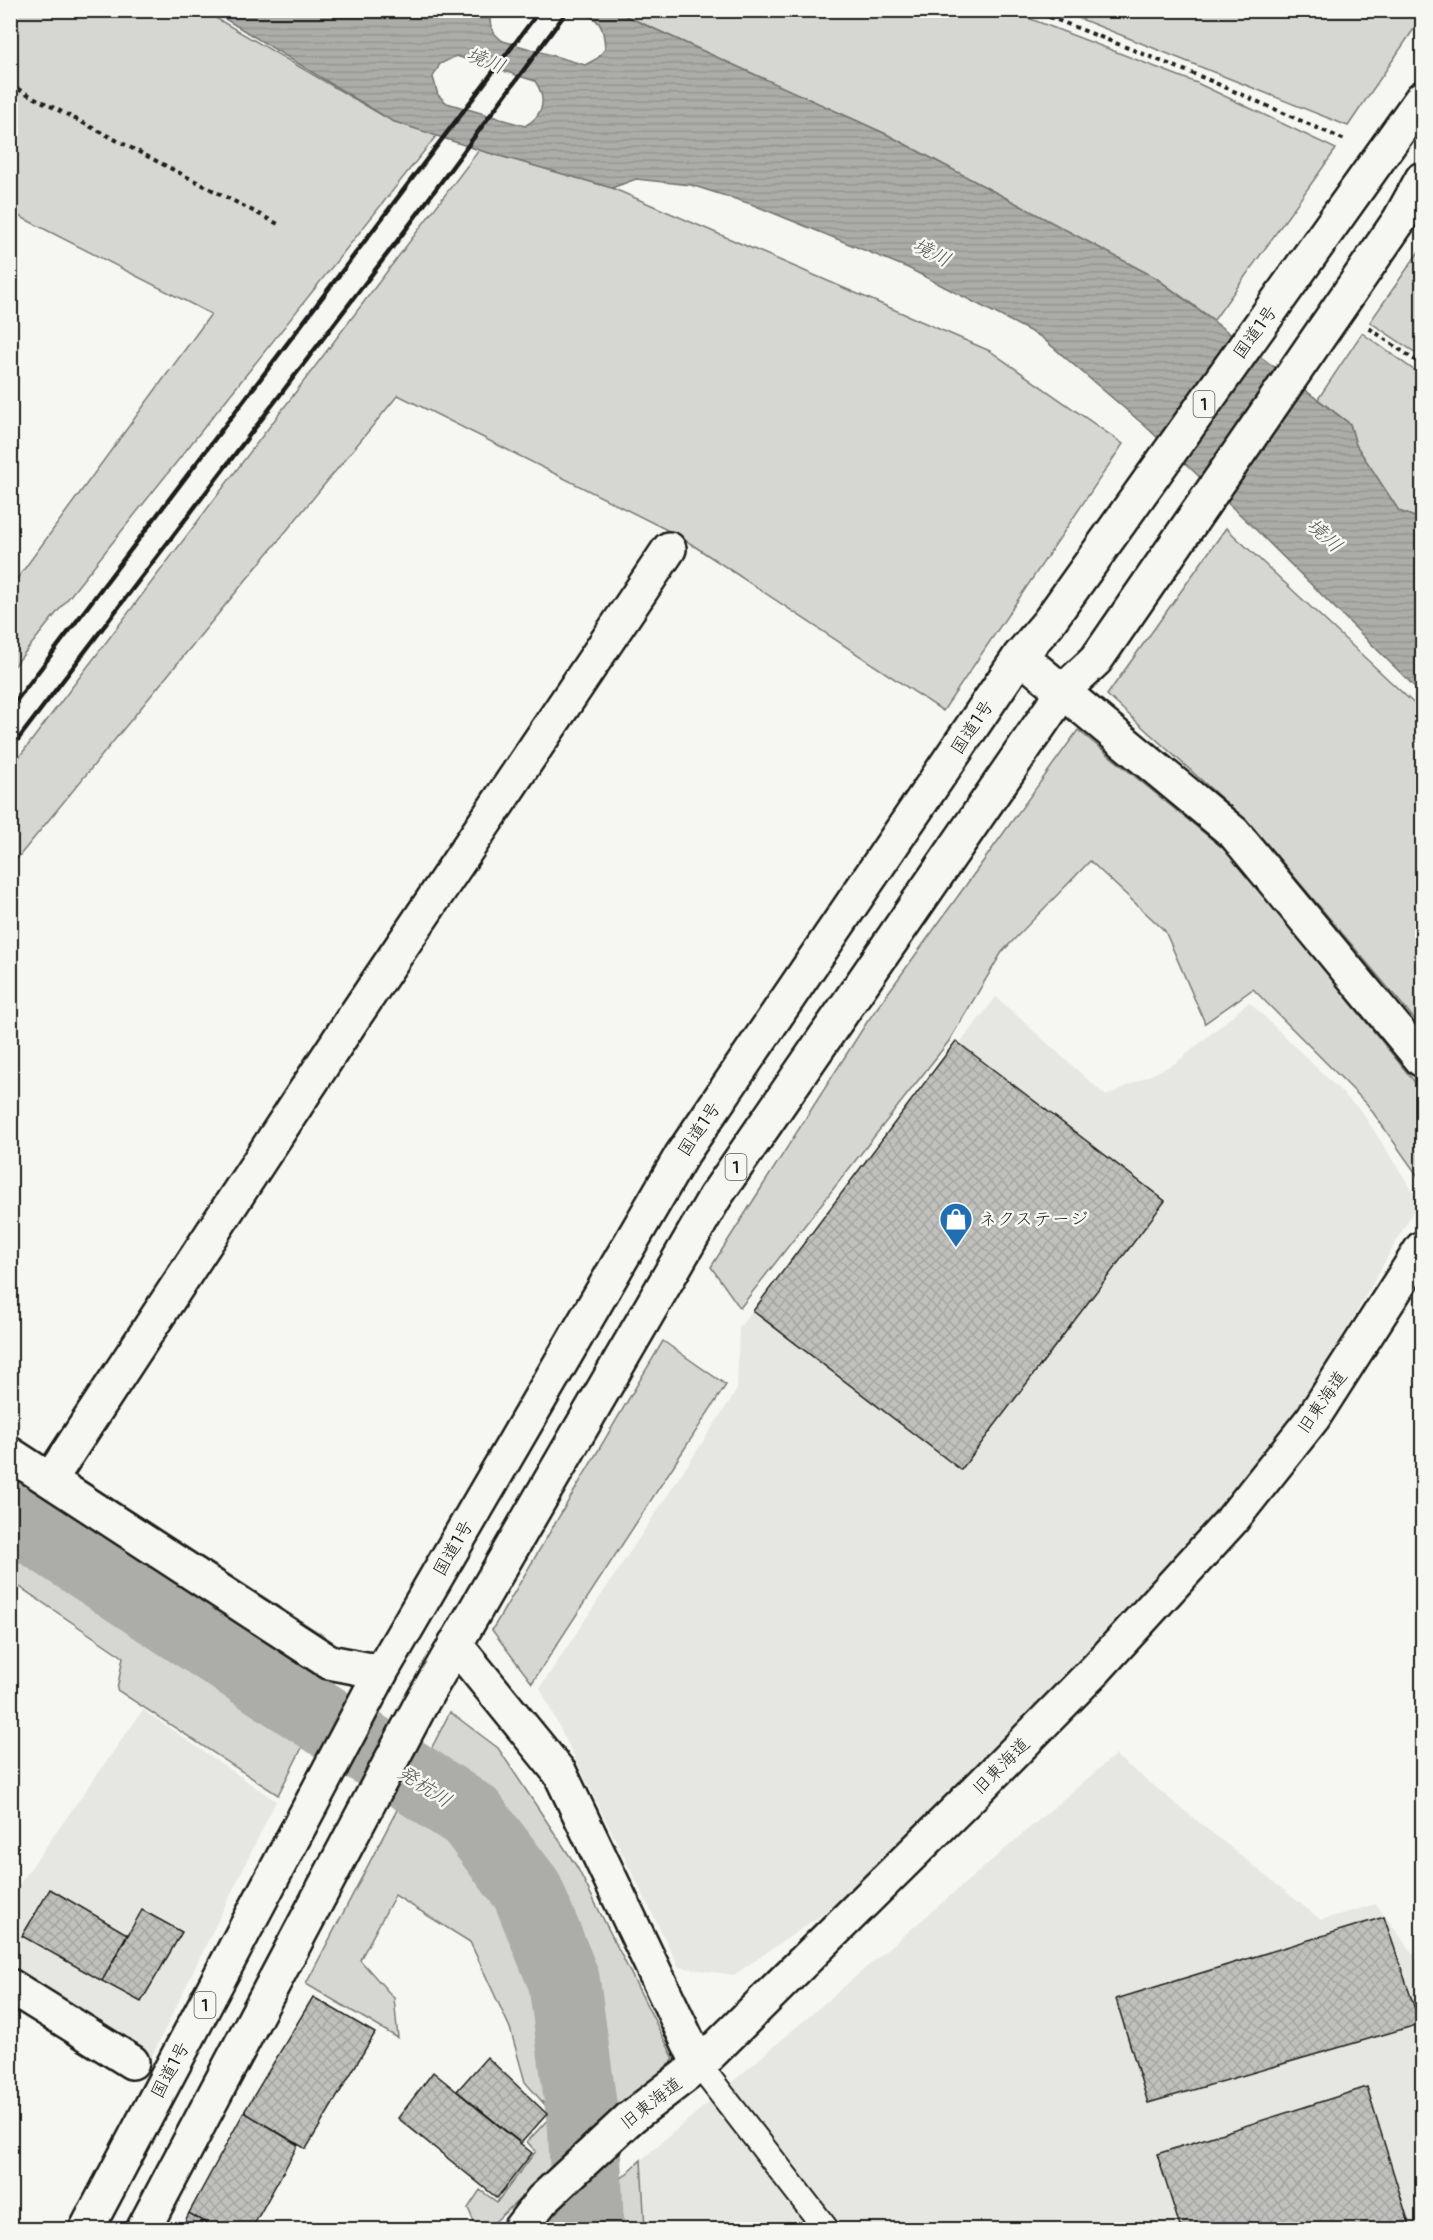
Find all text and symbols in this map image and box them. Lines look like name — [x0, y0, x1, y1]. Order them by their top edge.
water label: 境川 — [463, 41, 509, 80]
water label: 境川 — [908, 232, 955, 273]
street label: 国道1号 — [1228, 301, 1283, 364]
road number: 1 — [1194, 391, 1214, 417]
water label: 境川 — [1302, 513, 1348, 558]
street label: 国道1号 — [946, 696, 999, 759]
street label: 国道1号 — [673, 1098, 726, 1161]
road number: 1 — [726, 1154, 746, 1180]
shop icon: ネクステージ — [938, 1201, 974, 1248]
place label: ネクステージ — [979, 1208, 1088, 1231]
street label: 旧東海道 — [1292, 1366, 1352, 1438]
street label: 国道1号 — [428, 1516, 479, 1580]
street label: 旧東海道 — [968, 1733, 1035, 1800]
water label: 発杭川 — [393, 1760, 457, 1813]
road number: 1 — [194, 1992, 216, 2018]
street label: 国道1号 — [146, 2038, 195, 2103]
street label: 旧東海道 — [616, 2072, 687, 2135]

